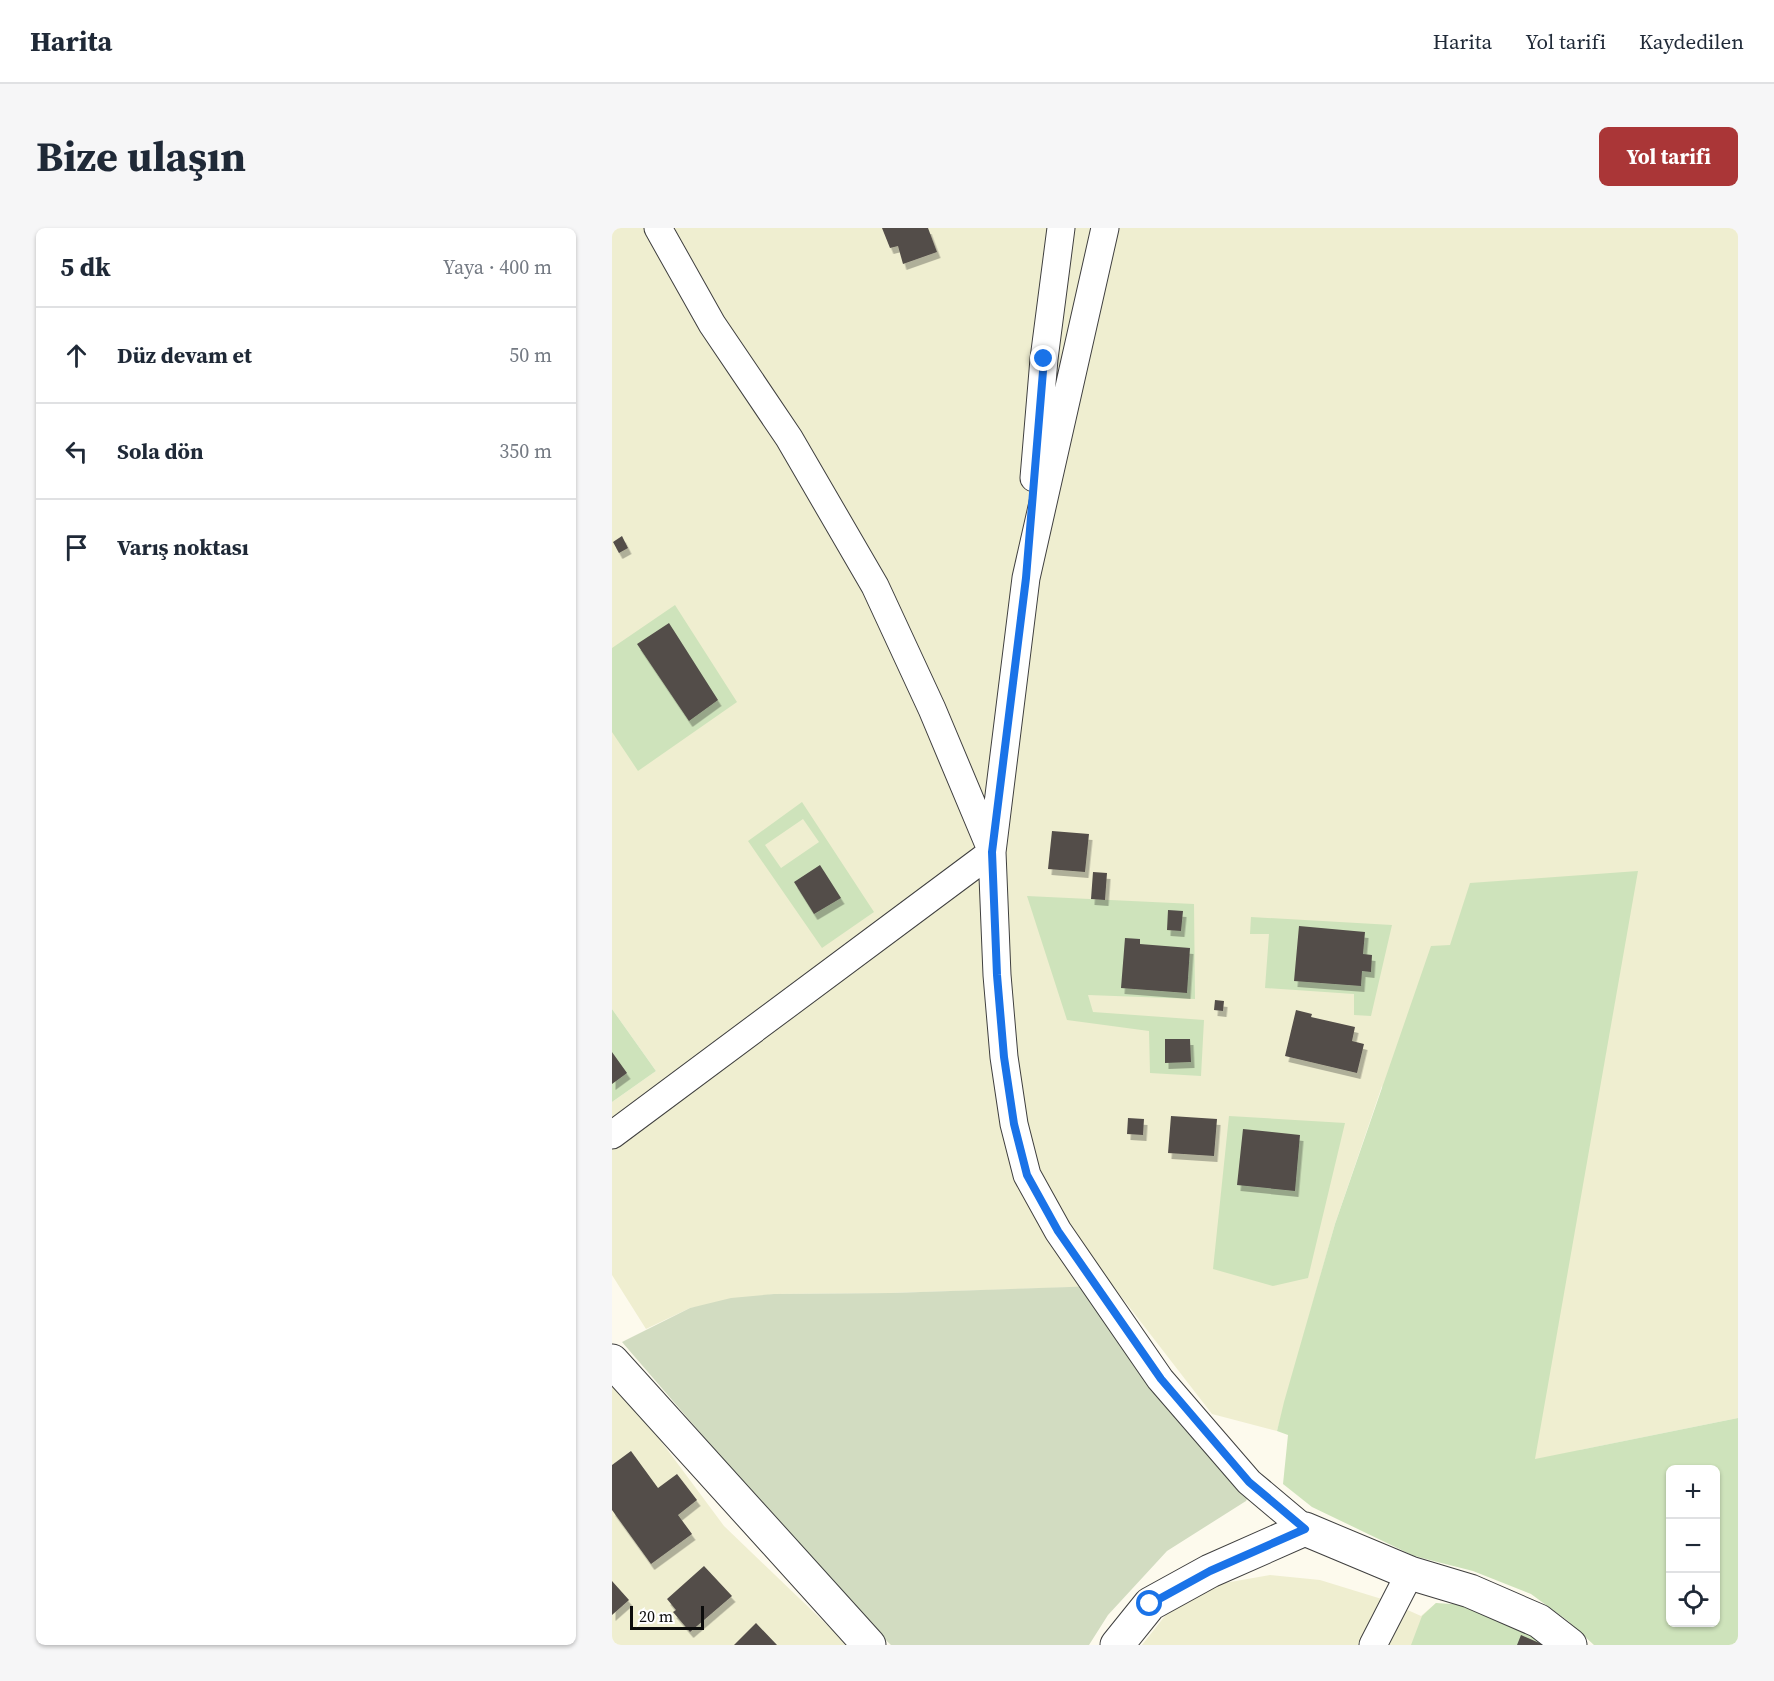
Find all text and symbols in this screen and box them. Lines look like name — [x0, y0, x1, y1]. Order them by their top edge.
text: Harita — [30, 22, 112, 60]
text: Harita — [1433, 27, 1492, 56]
text: Yol tarifi — [1525, 27, 1606, 56]
text: Kaydedilen — [1639, 27, 1744, 56]
text: Bize ulaşın — [36, 127, 246, 185]
button: Yol tarifi — [1599, 127, 1738, 186]
text: 5 dk — [60, 249, 111, 285]
text: Yaya · 400 m — [443, 253, 552, 281]
icon: ahead — [60, 339, 93, 372]
text: Düz devam et — [117, 340, 252, 370]
text: 50 m — [509, 341, 552, 369]
route end — [1030, 345, 1056, 371]
icon: left — [60, 435, 93, 468]
text: Sola dön — [117, 436, 204, 466]
text: 350 m — [499, 437, 552, 465]
icon: arrive — [60, 531, 93, 564]
text: Varış noktası — [117, 532, 249, 562]
map controls — [1666, 1465, 1720, 1627]
button: + — [1666, 1465, 1720, 1519]
button: − — [1666, 1519, 1720, 1573]
button: locate — [1666, 1573, 1720, 1627]
route start — [1136, 1590, 1162, 1616]
scale bar — [630, 1603, 704, 1630]
text: 20 m — [639, 1605, 673, 1627]

